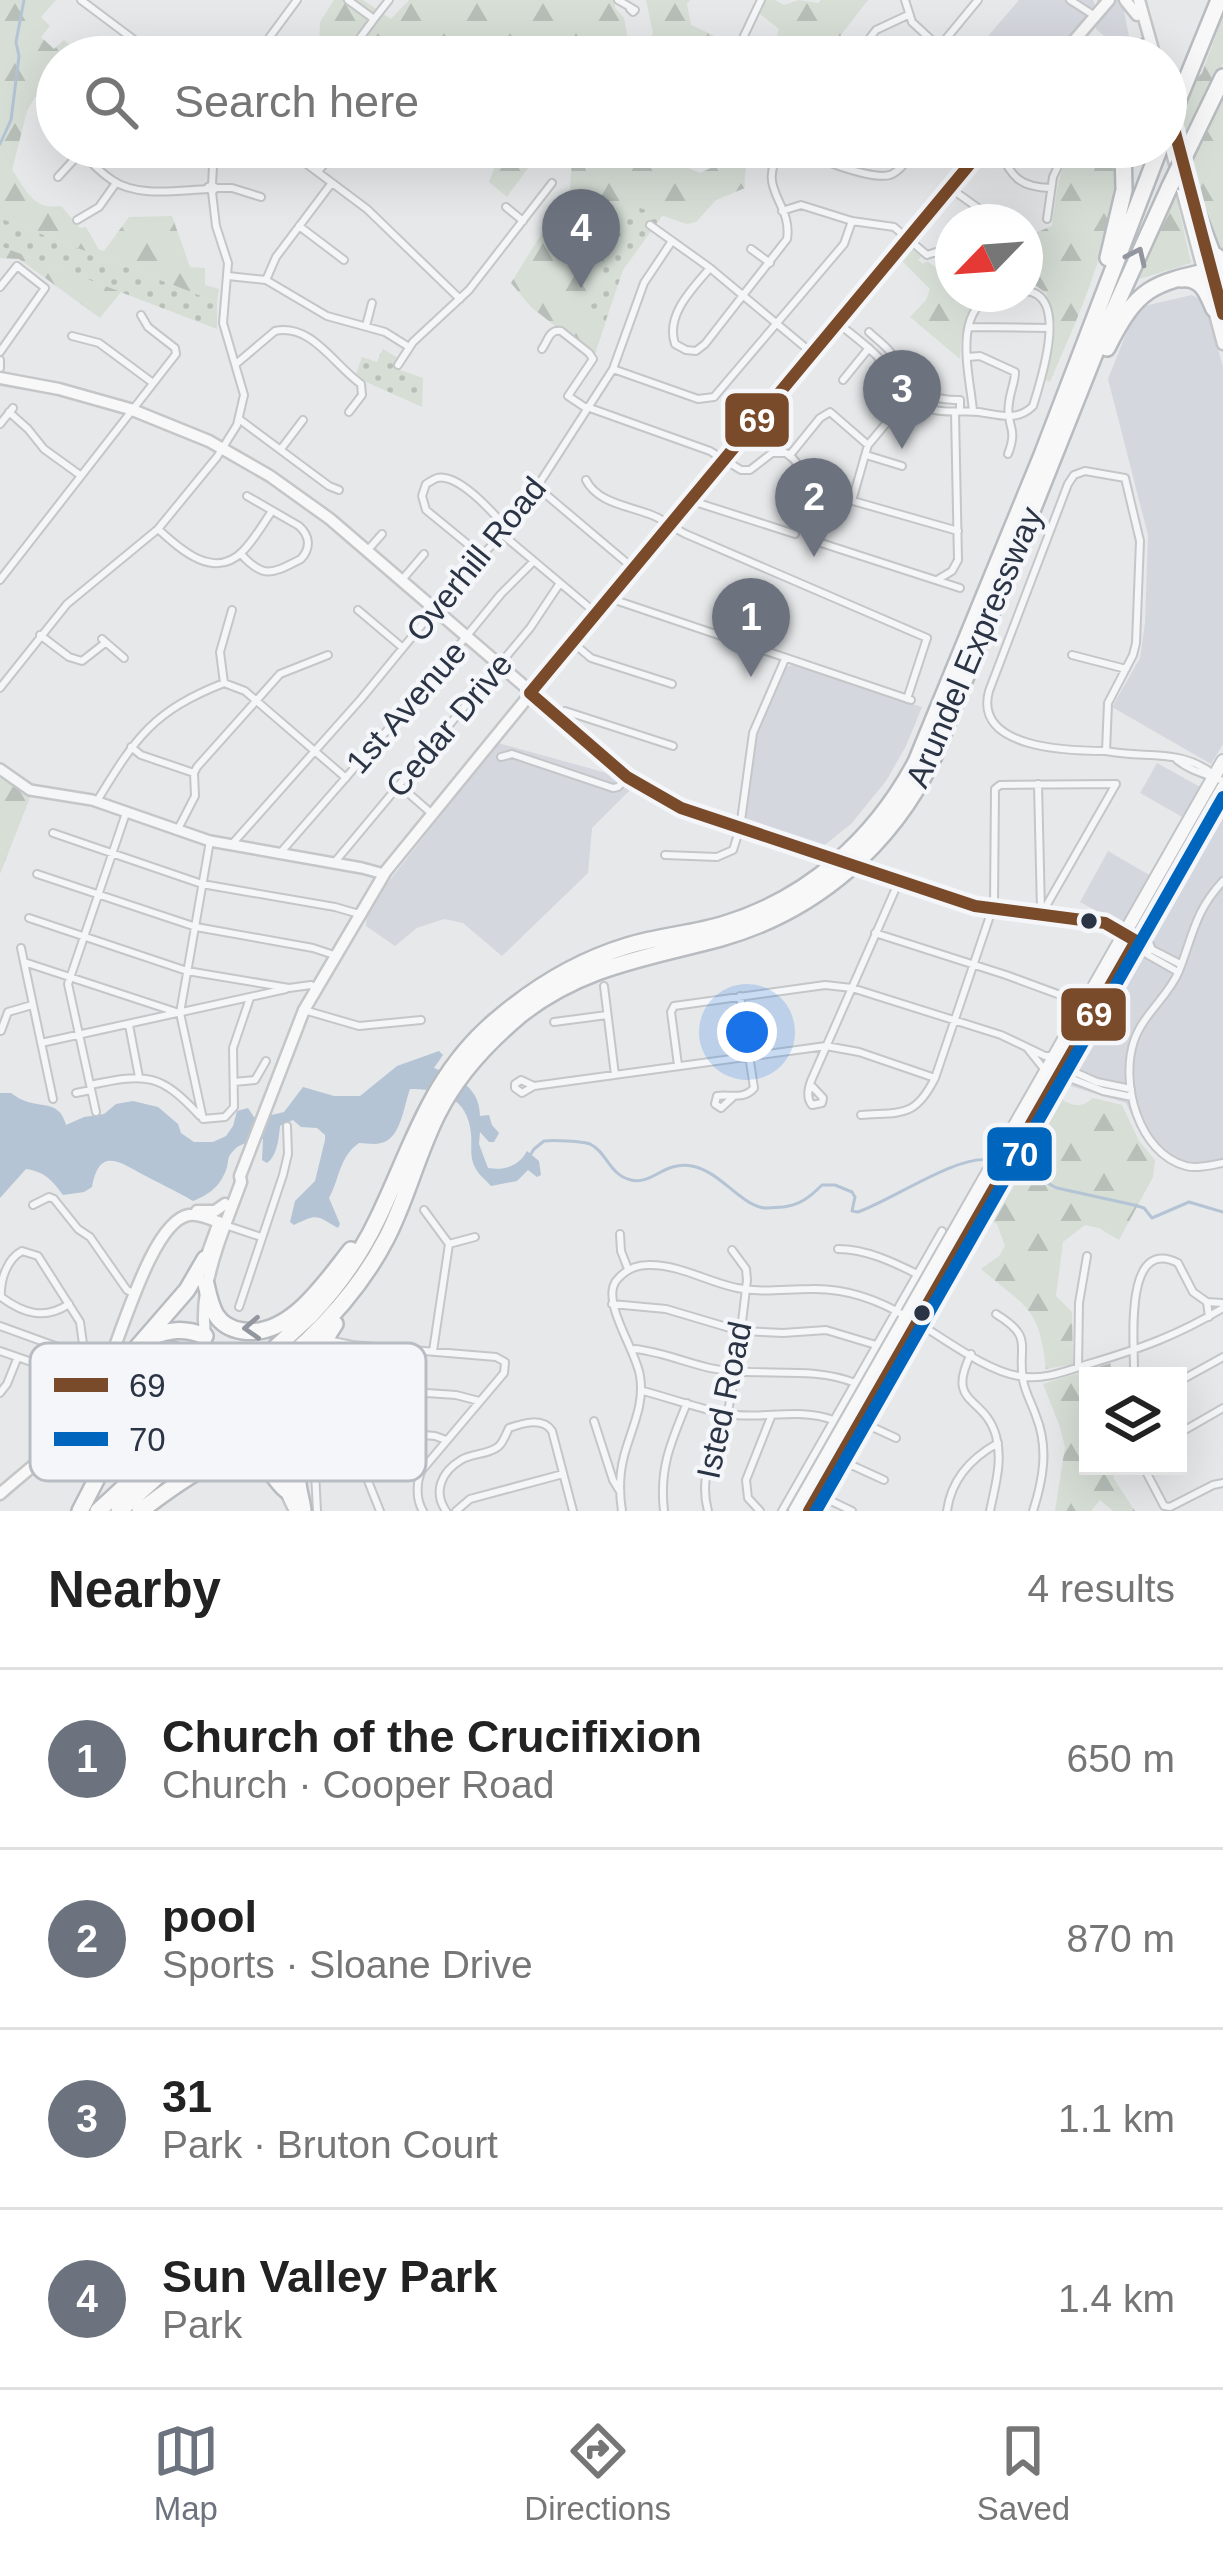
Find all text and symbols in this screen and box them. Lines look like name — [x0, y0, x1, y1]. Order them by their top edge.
search box — [36, 36, 1187, 168]
icon: search — [78, 69, 144, 135]
text: Search here — [174, 76, 419, 127]
pin: 4 — [542, 189, 620, 288]
north arrow — [935, 204, 1043, 312]
one-way arrow — [1123, 247, 1146, 268]
pin: 3 — [863, 350, 941, 449]
line badge: 69 — [723, 391, 791, 449]
text: 69 — [739, 402, 775, 439]
pin: 2 — [775, 458, 853, 557]
street label: Overhill Road — [399, 470, 553, 648]
street label: Arundel Expressway — [898, 501, 1050, 793]
pin: 1 — [712, 578, 790, 677]
street label: 1st Avenue — [339, 633, 473, 781]
street label: Cedar Drive — [378, 646, 520, 804]
unlabelled marker — [1078, 910, 1100, 932]
line badge: 69 — [1059, 986, 1128, 1043]
text: 69 — [1076, 996, 1112, 1033]
your location — [717, 1002, 777, 1062]
line badge: 70 — [985, 1125, 1054, 1183]
text: 70 — [1002, 1136, 1038, 1173]
unlabelled marker — [911, 1302, 933, 1324]
one-way arrow — [242, 1315, 261, 1341]
street label: Isted Road — [689, 1318, 759, 1482]
legend — [30, 1343, 426, 1481]
text: 69 — [129, 1367, 166, 1404]
map controls — [1079, 1367, 1187, 1475]
button: layers — [1079, 1367, 1187, 1475]
text: 70 — [129, 1421, 166, 1458]
text: Nearby — [48, 1561, 221, 1618]
text: 4 results — [1028, 1567, 1175, 1610]
text: Church of the Crucifixion — [162, 1711, 702, 1762]
text: 1 — [76, 1737, 98, 1780]
text: 650 m — [1067, 1737, 1175, 1780]
text: Church · Cooper Road — [162, 1763, 554, 1806]
text: pool — [162, 1891, 257, 1942]
text: 2 — [76, 1917, 98, 1960]
text: 870 m — [1067, 1917, 1175, 1960]
text: Sports · Sloane Drive — [162, 1943, 533, 1986]
text: 31 — [162, 2071, 212, 2122]
text: 3 — [76, 2097, 98, 2140]
text: 1.1 km — [1058, 2097, 1175, 2140]
text: Park · Bruton Court — [162, 2123, 498, 2166]
text: Sun Valley Park — [162, 2251, 497, 2302]
text: 4 — [76, 2277, 98, 2320]
text: 1.4 km — [1058, 2277, 1175, 2320]
text: Park — [162, 2303, 242, 2346]
tab: Map — [153, 2418, 219, 2528]
tab: Directions — [524, 2418, 671, 2528]
tab: Saved — [977, 2418, 1070, 2528]

